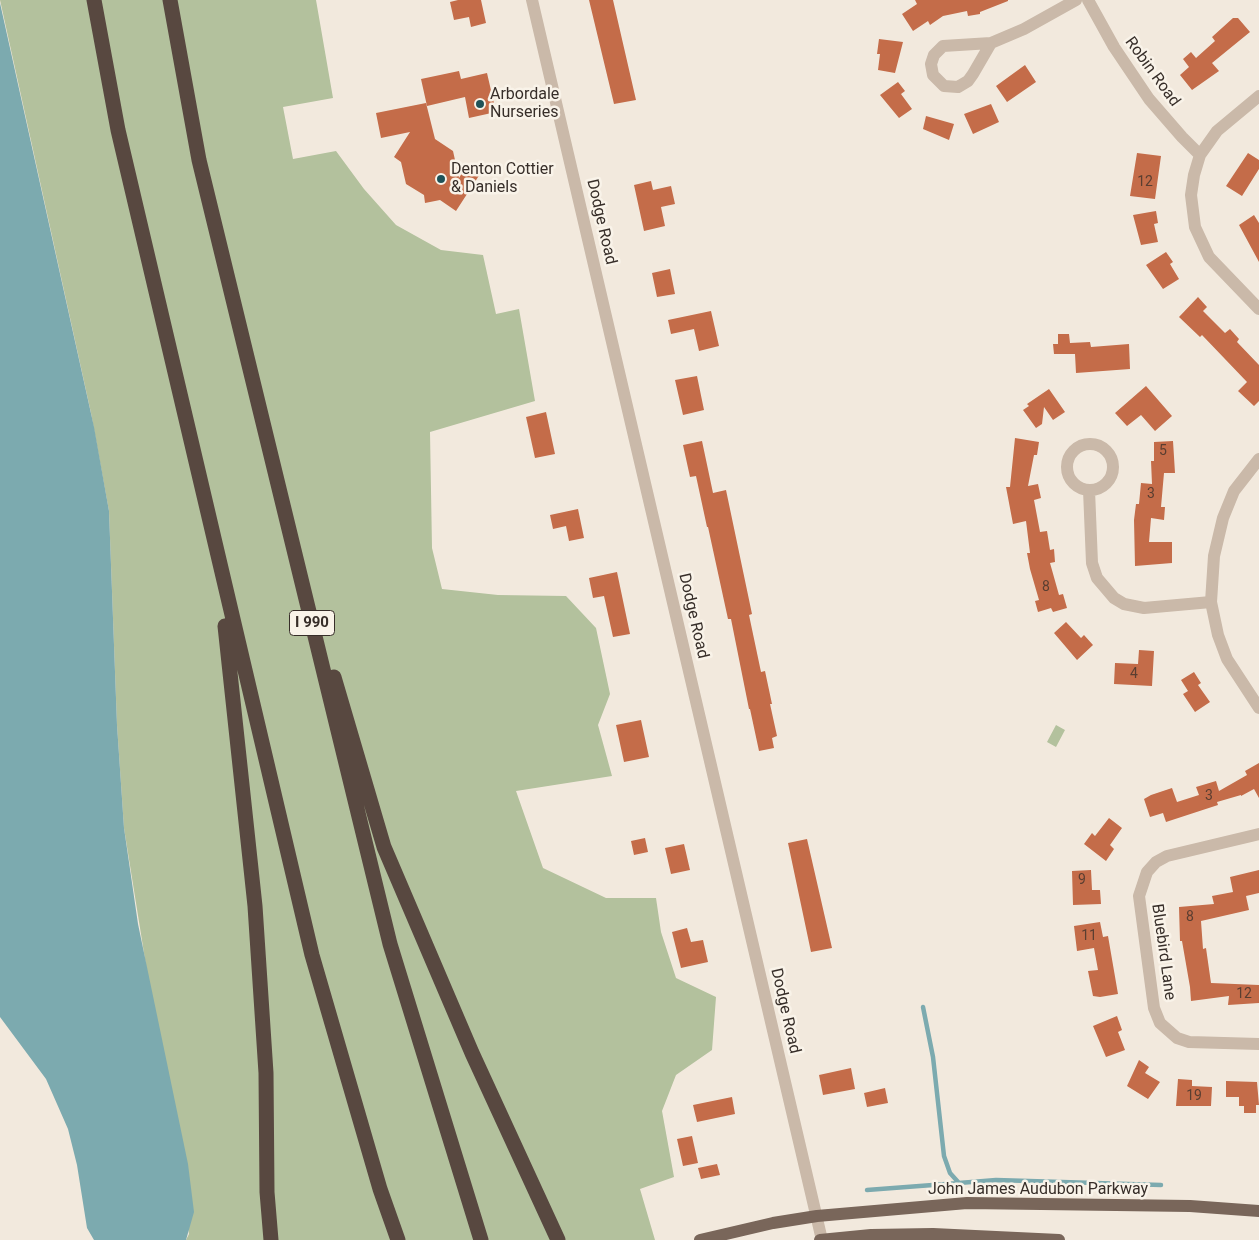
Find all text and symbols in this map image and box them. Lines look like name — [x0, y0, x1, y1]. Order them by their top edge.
street label: Robin Road — [1120, 33, 1184, 111]
place label: Arbordale Nurseries — [490, 85, 559, 123]
marker: Arbordale Nurseries — [474, 98, 486, 110]
place label: Denton Cottier & Daniels — [451, 160, 554, 198]
marker: Denton Cottier & Daniels — [435, 173, 447, 185]
house number: 12 — [1137, 174, 1153, 190]
street label: Dodge Road — [582, 178, 620, 266]
house number: 5 — [1159, 443, 1167, 459]
house number: 3 — [1147, 486, 1155, 502]
street label: Dodge Road — [674, 572, 712, 660]
house number: 8 — [1042, 579, 1050, 595]
road number: I 990 — [290, 610, 334, 636]
house number: 4 — [1130, 666, 1138, 682]
house number: 3 — [1205, 788, 1213, 804]
house number: 9 — [1078, 872, 1086, 888]
street label: Bluebird Lane — [1147, 903, 1179, 1001]
house number: 8 — [1186, 909, 1194, 925]
house number: 11 — [1081, 928, 1097, 944]
street label: Dodge Road — [766, 967, 804, 1055]
house number: 12 — [1236, 986, 1252, 1002]
house number: 19 — [1186, 1088, 1202, 1104]
street label: John James Audubon Parkway — [928, 1180, 1148, 1200]

